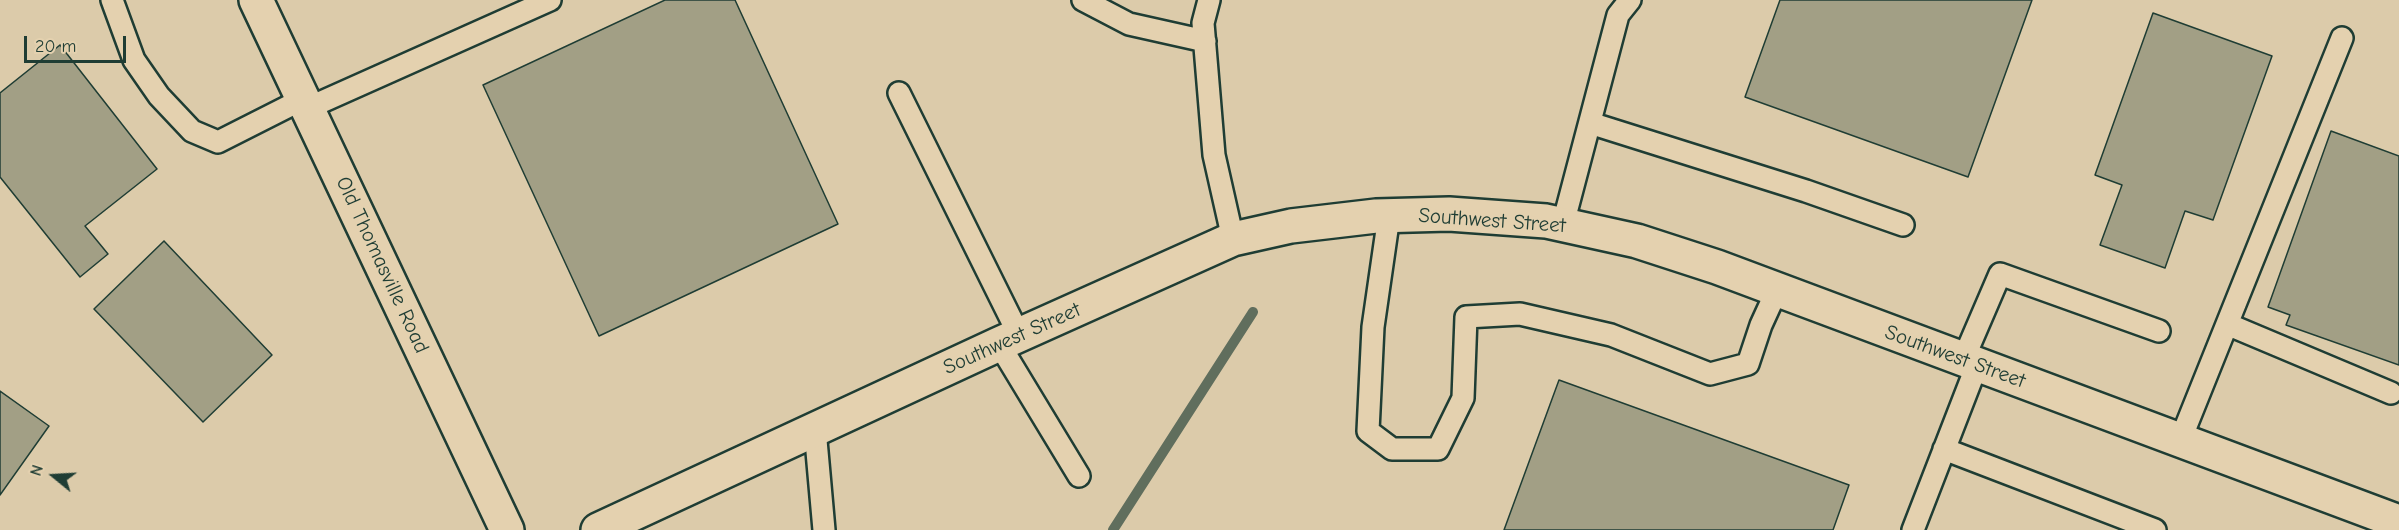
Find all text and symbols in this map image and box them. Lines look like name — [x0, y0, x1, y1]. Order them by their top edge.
scale bar — [27, 24, 129, 62]
text: 20 m — [35, 36, 76, 57]
street label: Old Thomasville Road — [330, 173, 434, 357]
street label: Southwest Street — [1417, 203, 1567, 239]
street label: Southwest Street — [939, 297, 1085, 381]
street label: Southwest Street — [1881, 320, 2029, 394]
north arrow — [24, 446, 84, 506]
text: N — [27, 463, 47, 478]

